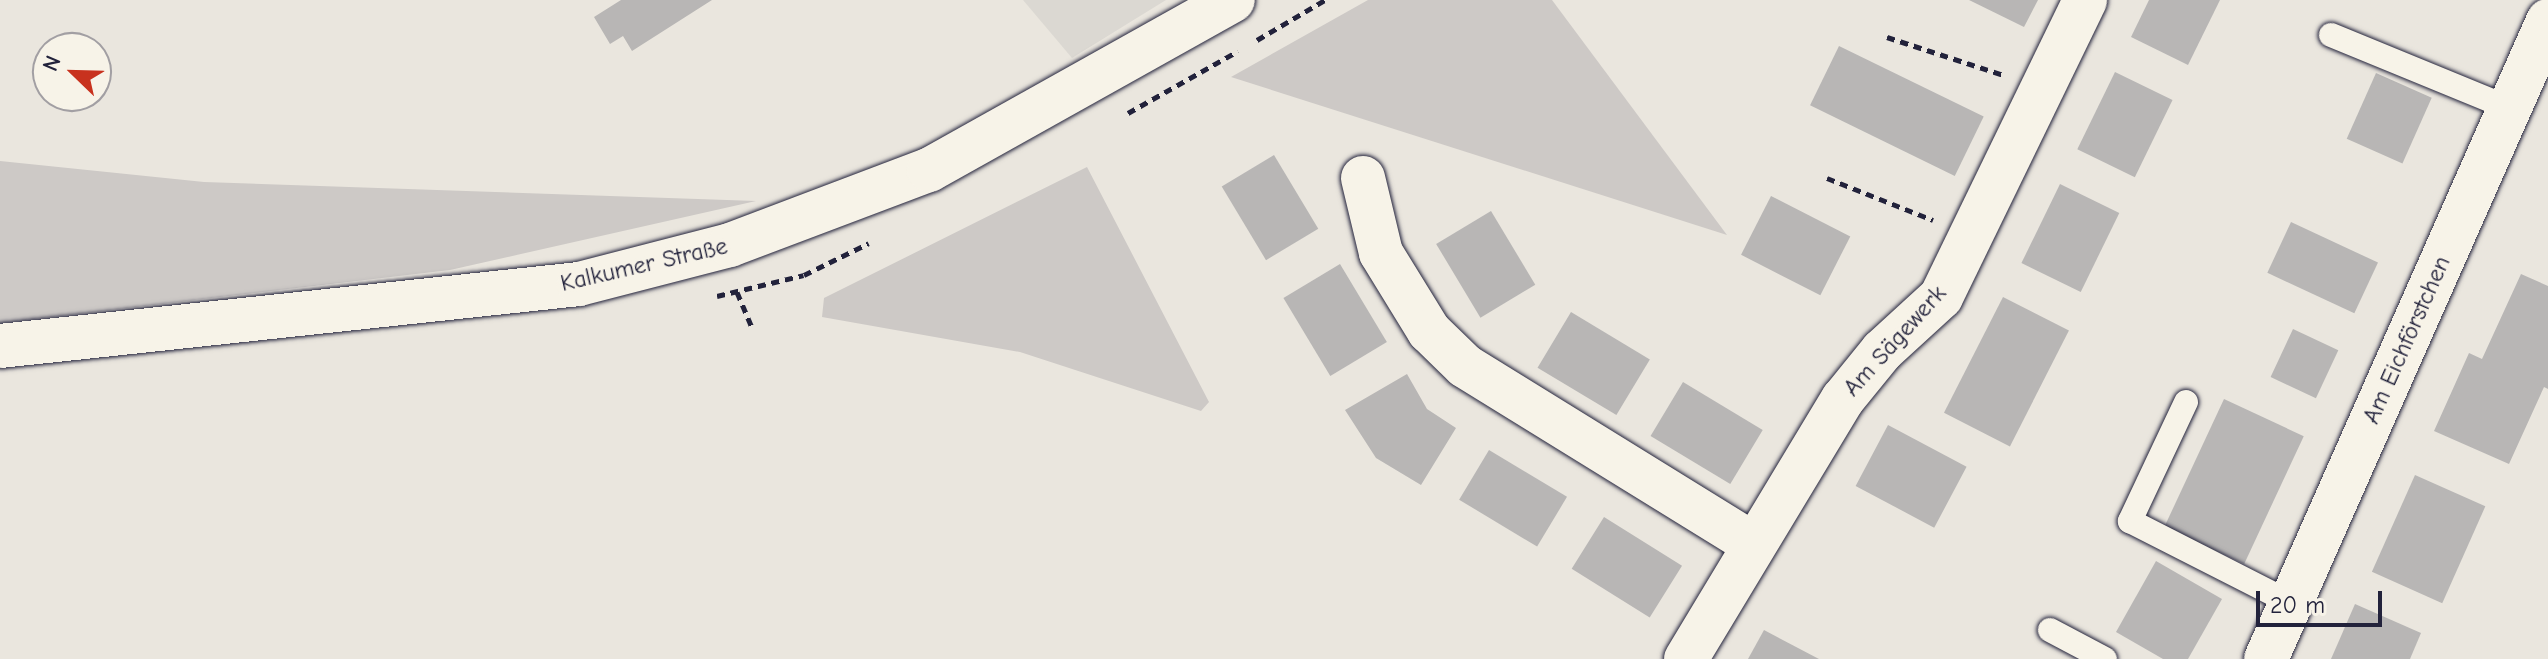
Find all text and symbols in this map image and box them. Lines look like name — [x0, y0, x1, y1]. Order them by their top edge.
north arrow — [32, 32, 112, 112]
text: N — [37, 52, 67, 75]
street label: Kalkumer Straße — [558, 232, 730, 298]
street label: Am Eichförstchen — [2357, 252, 2457, 428]
street label: Am Sägewerk — [1838, 280, 1952, 402]
scale bar — [2260, 575, 2386, 625]
text: 20 m — [2270, 591, 2325, 619]

